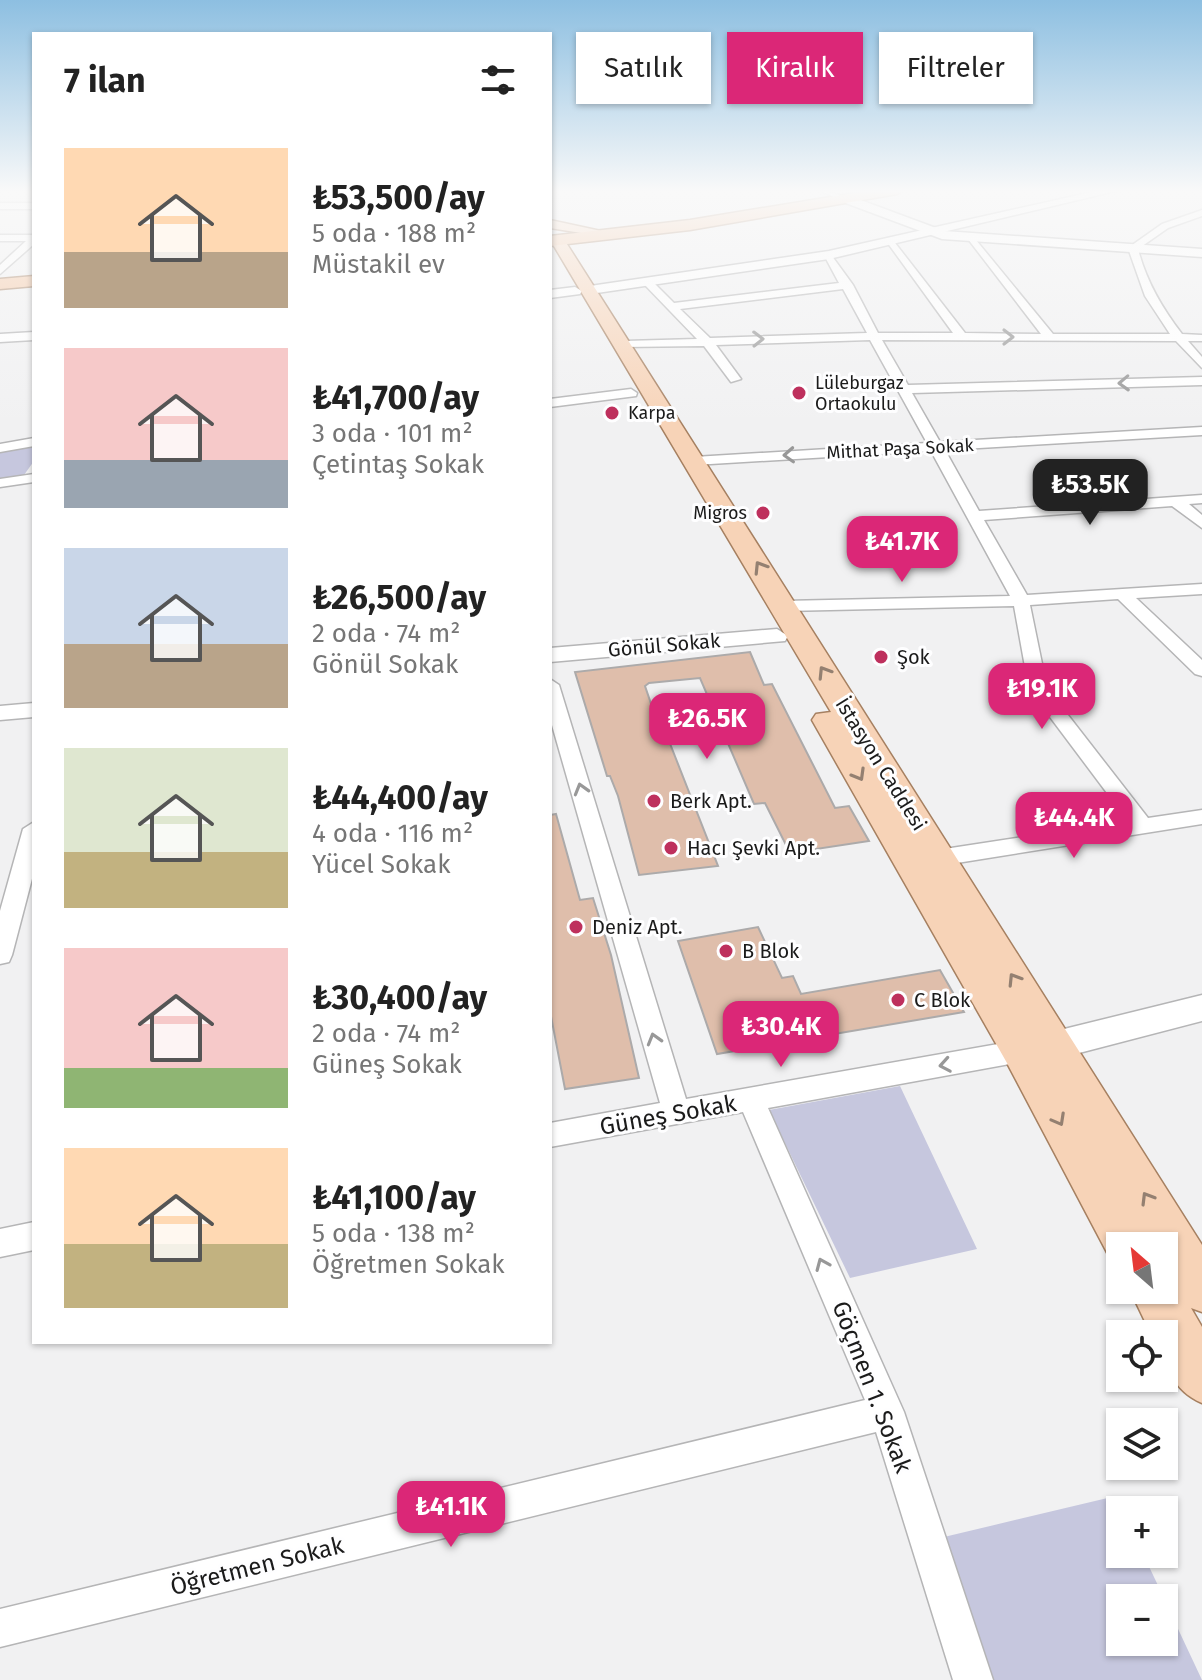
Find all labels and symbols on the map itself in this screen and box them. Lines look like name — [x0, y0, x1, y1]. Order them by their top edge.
one-way arrow — [1002, 328, 1015, 346]
one-way arrow — [752, 330, 765, 348]
place label: Lüleburgaz Ortaokulu — [815, 372, 904, 415]
one-way arrow — [1117, 374, 1130, 392]
marker: Lüleburgaz Ortaokulu — [790, 384, 808, 402]
place label: Karpa — [628, 402, 676, 424]
marker: Karpa — [603, 404, 621, 422]
street label: Mithat Paşa Sokak — [826, 434, 975, 464]
one-way arrow — [782, 446, 795, 463]
pin: ₺53.5K — [1025, 459, 1155, 527]
place label: Migros — [693, 502, 747, 524]
marker: Migros — [754, 504, 772, 522]
pin: ₺41.7K — [837, 516, 967, 584]
one-way arrow — [754, 561, 769, 576]
street label: Gönül Sokak — [607, 628, 722, 662]
place label: Şok — [897, 645, 931, 670]
marker: Şok — [872, 648, 890, 666]
pin: ₺19.1K — [977, 663, 1107, 731]
one-way arrow — [818, 666, 834, 681]
pin: ₺26.5K — [642, 693, 772, 761]
street label: İstasyon Caddesi — [831, 693, 931, 835]
one-way arrow — [849, 766, 865, 781]
one-way arrow — [574, 783, 590, 797]
place label: Berk Apt. — [670, 789, 752, 813]
marker: Berk Apt. — [645, 792, 663, 810]
pin: ₺44.4K — [1009, 792, 1139, 860]
place label: Hacı Şevki Apt. — [687, 836, 820, 861]
marker: Hacı Şevki Apt. — [662, 839, 680, 857]
place label: Deniz Apt. — [592, 915, 683, 939]
marker: Deniz Apt. — [567, 918, 585, 936]
place label: B Blok — [742, 939, 800, 963]
marker: B Blok — [717, 942, 735, 960]
one-way arrow — [1009, 973, 1024, 988]
place label: C Blok — [914, 988, 971, 1012]
marker: C Blok — [889, 991, 907, 1009]
pin: ₺30.4K — [716, 1001, 846, 1069]
one-way arrow — [647, 1032, 664, 1046]
one-way arrow — [938, 1056, 951, 1073]
street label: Güneş Sokak — [598, 1089, 739, 1141]
one-way arrow — [1049, 1111, 1065, 1125]
one-way arrow — [1142, 1192, 1157, 1207]
north arrow — [1106, 1232, 1178, 1304]
one-way arrow — [816, 1257, 832, 1272]
street label: Göçmen 1. Sokak — [826, 1297, 918, 1477]
pin: ₺41.1K — [386, 1481, 516, 1549]
street label: Öğretmen Sokak — [167, 1531, 347, 1601]

